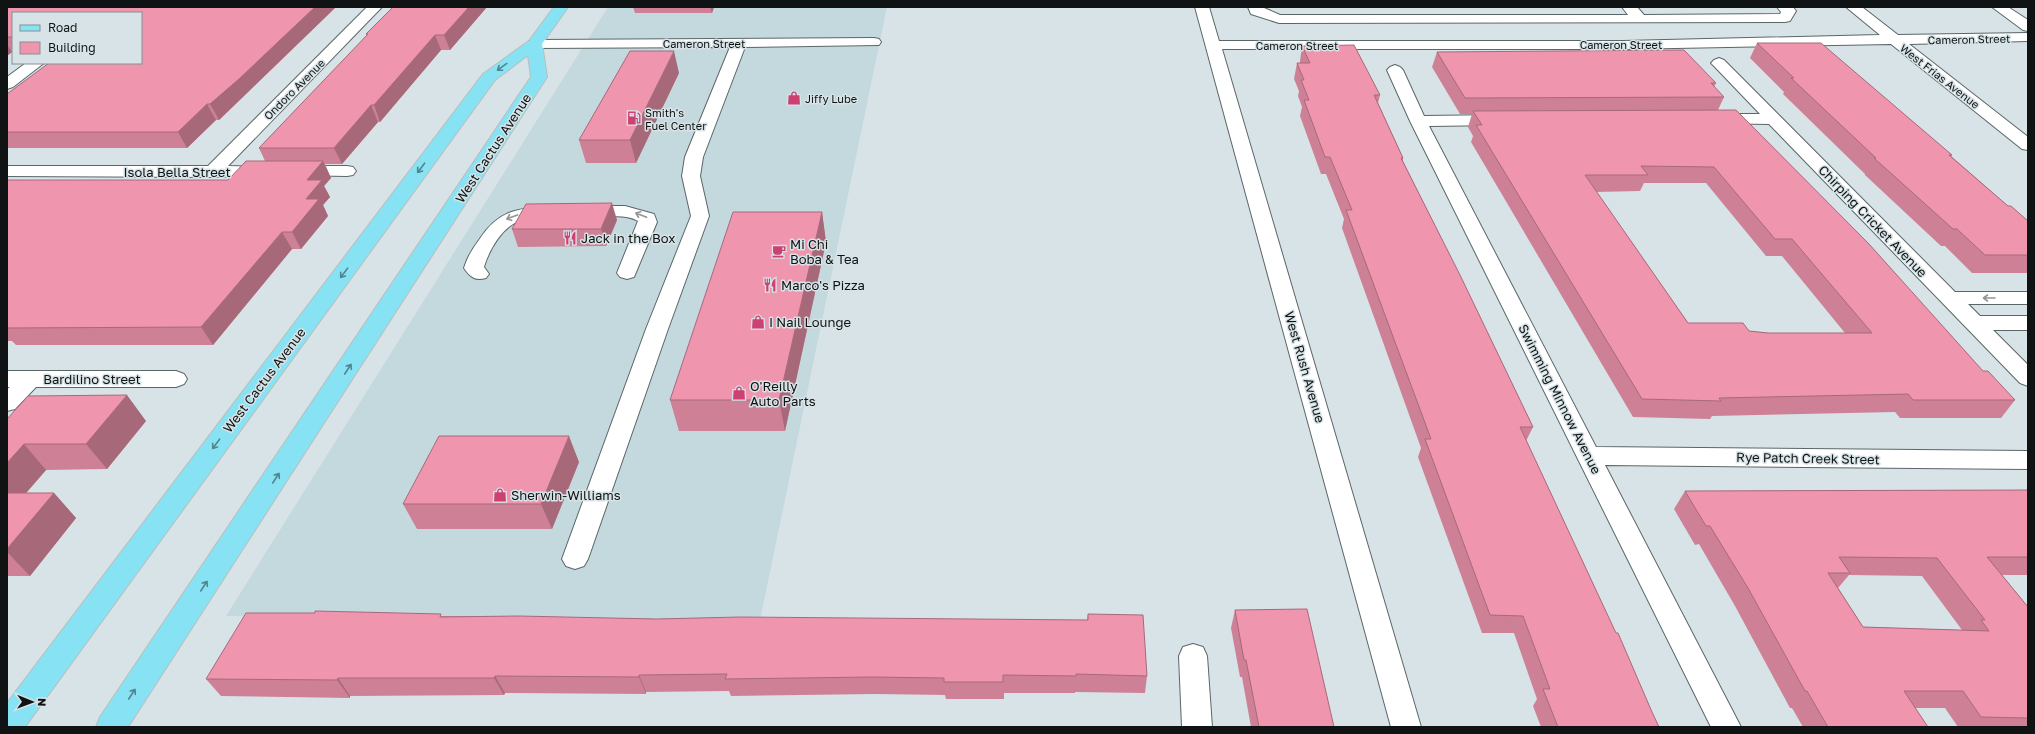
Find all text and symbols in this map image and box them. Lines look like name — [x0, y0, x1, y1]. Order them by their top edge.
legend — [12, 12, 142, 64]
text: Road — [48, 20, 77, 35]
street label: Cameron Street — [1928, 32, 2010, 46]
street label: Cameron Street — [663, 37, 745, 50]
street label: Cameron Street — [1580, 38, 1662, 51]
street label: Cameron Street — [1256, 39, 1338, 52]
text: Building — [48, 40, 96, 55]
street label: West Frias Avenue — [1898, 41, 1982, 111]
street label: Ondoro Avenue — [261, 56, 327, 122]
one-way arrow — [497, 63, 508, 71]
street label: West Cactus Avenue — [452, 90, 534, 206]
shop icon: Jiffy Lube — [786, 90, 802, 106]
place label: Jiffy Lube — [805, 92, 857, 105]
place label: Smith's Fuel Center — [645, 106, 707, 132]
fuel station icon: Smith's Fuel Center — [626, 110, 642, 126]
one-way arrow — [417, 162, 425, 173]
street label: Chirping Cricket Avenue — [1815, 162, 1931, 280]
street label: Isola Bella Street — [123, 164, 231, 180]
one-way arrow — [635, 211, 647, 219]
one-way arrow — [505, 214, 518, 221]
restaurant icon: Jack in the Box — [562, 230, 578, 246]
place label: Jack in the Box — [581, 230, 675, 246]
place label: Mi Chi Boba & Tea — [790, 236, 859, 267]
cafe icon: Mi Chi Boba & Tea — [771, 243, 787, 259]
one-way arrow — [340, 267, 348, 278]
restaurant icon: Marco's Pizza — [762, 277, 778, 293]
place label: Marco's Pizza — [781, 277, 865, 293]
one-way arrow — [1983, 294, 1996, 302]
street label: West Rush Avenue — [1281, 309, 1329, 425]
shop icon: I Nail Lounge — [750, 314, 766, 330]
place label: I Nail Lounge — [769, 314, 851, 330]
street label: Swimming Minnow Avenue — [1515, 321, 1605, 477]
street label: West Cactus Avenue — [219, 324, 309, 436]
one-way arrow — [344, 363, 352, 375]
street label: Bardilino Street — [43, 371, 141, 387]
place label: O'Reilly Auto Parts — [750, 378, 816, 409]
shop icon: O'Reilly Auto Parts — [731, 385, 747, 401]
one-way arrow — [212, 439, 221, 450]
street label: Rye Patch Creek Street — [1736, 449, 1880, 467]
one-way arrow — [272, 472, 280, 483]
shop icon: Sherwin-Williams — [492, 487, 508, 503]
place label: Sherwin-Williams — [511, 487, 621, 503]
one-way arrow — [200, 581, 208, 592]
north arrow — [12, 682, 52, 722]
one-way arrow — [128, 689, 137, 700]
text: N — [36, 698, 49, 706]

